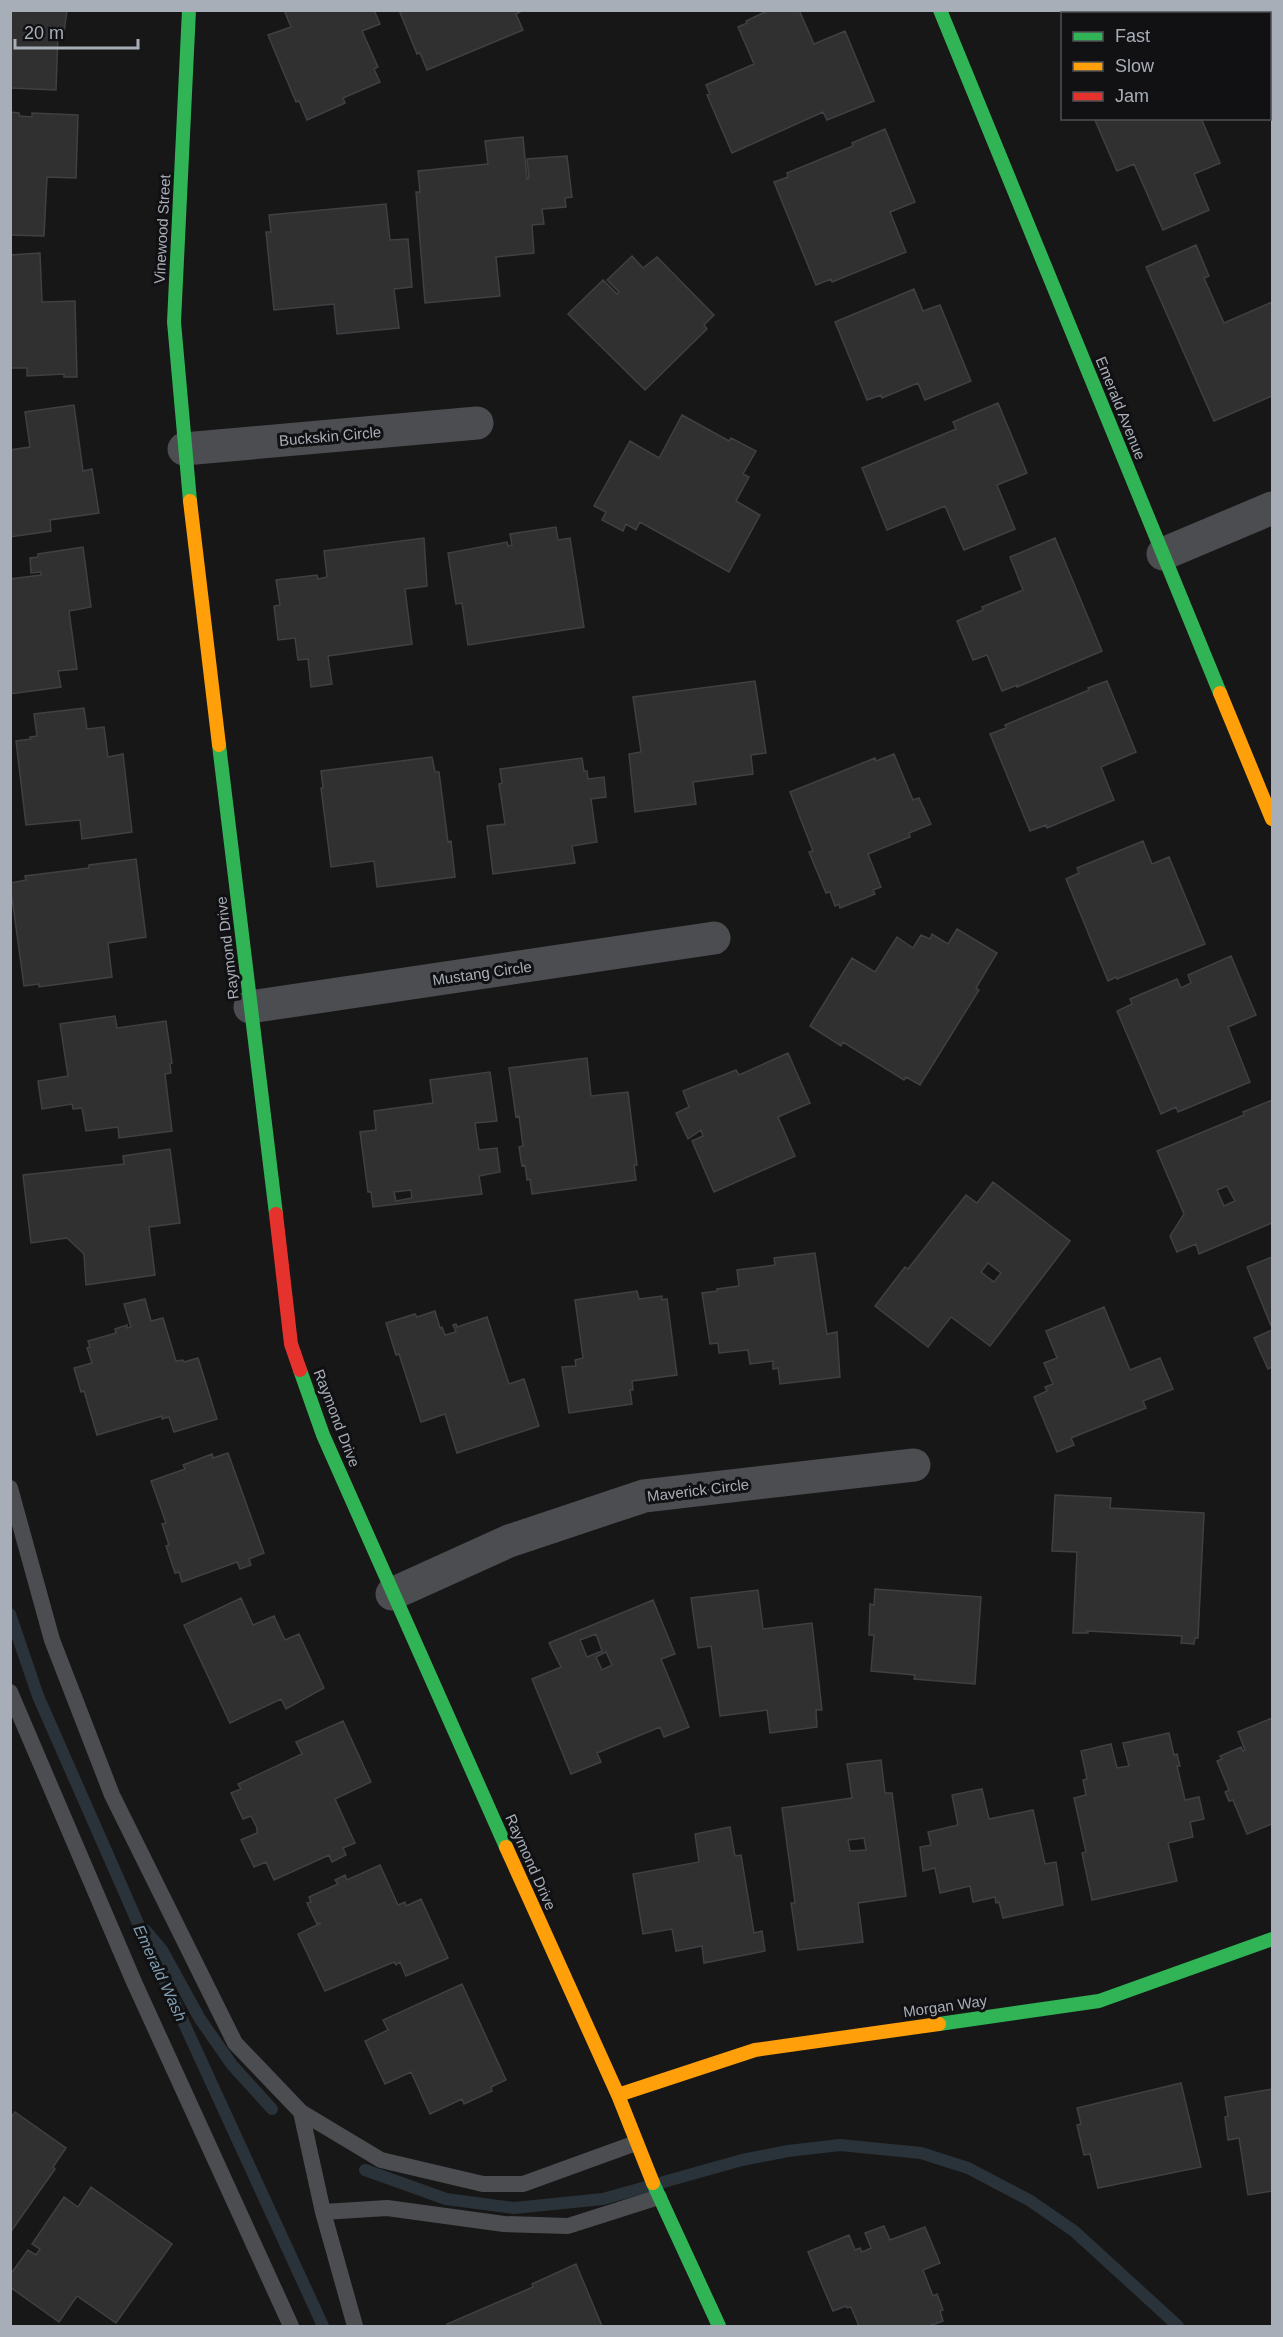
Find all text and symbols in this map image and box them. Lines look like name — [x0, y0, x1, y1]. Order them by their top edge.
scale bar — [15, 12, 138, 50]
legend — [1061, 12, 1271, 120]
text: 20 m — [24, 23, 64, 43]
text: Fast — [1115, 26, 1150, 46]
text: Slow — [1115, 56, 1155, 76]
text: Jam — [1115, 86, 1149, 106]
street label: Vinewood Street — [151, 173, 173, 284]
street label: Emerald Avenue — [1093, 354, 1149, 462]
street label: Buckskin Circle — [278, 423, 382, 449]
street label: Raymond Drive — [212, 896, 242, 1000]
street label: Mustang Circle — [431, 958, 533, 988]
street label: Raymond Drive — [311, 1367, 363, 1469]
street label: Maverick Circle — [646, 1475, 750, 1505]
street label: Raymond Drive — [502, 1811, 560, 1913]
water label: Emerald Wash — [130, 1922, 190, 2024]
street label: Morgan Way — [902, 1992, 988, 2020]

